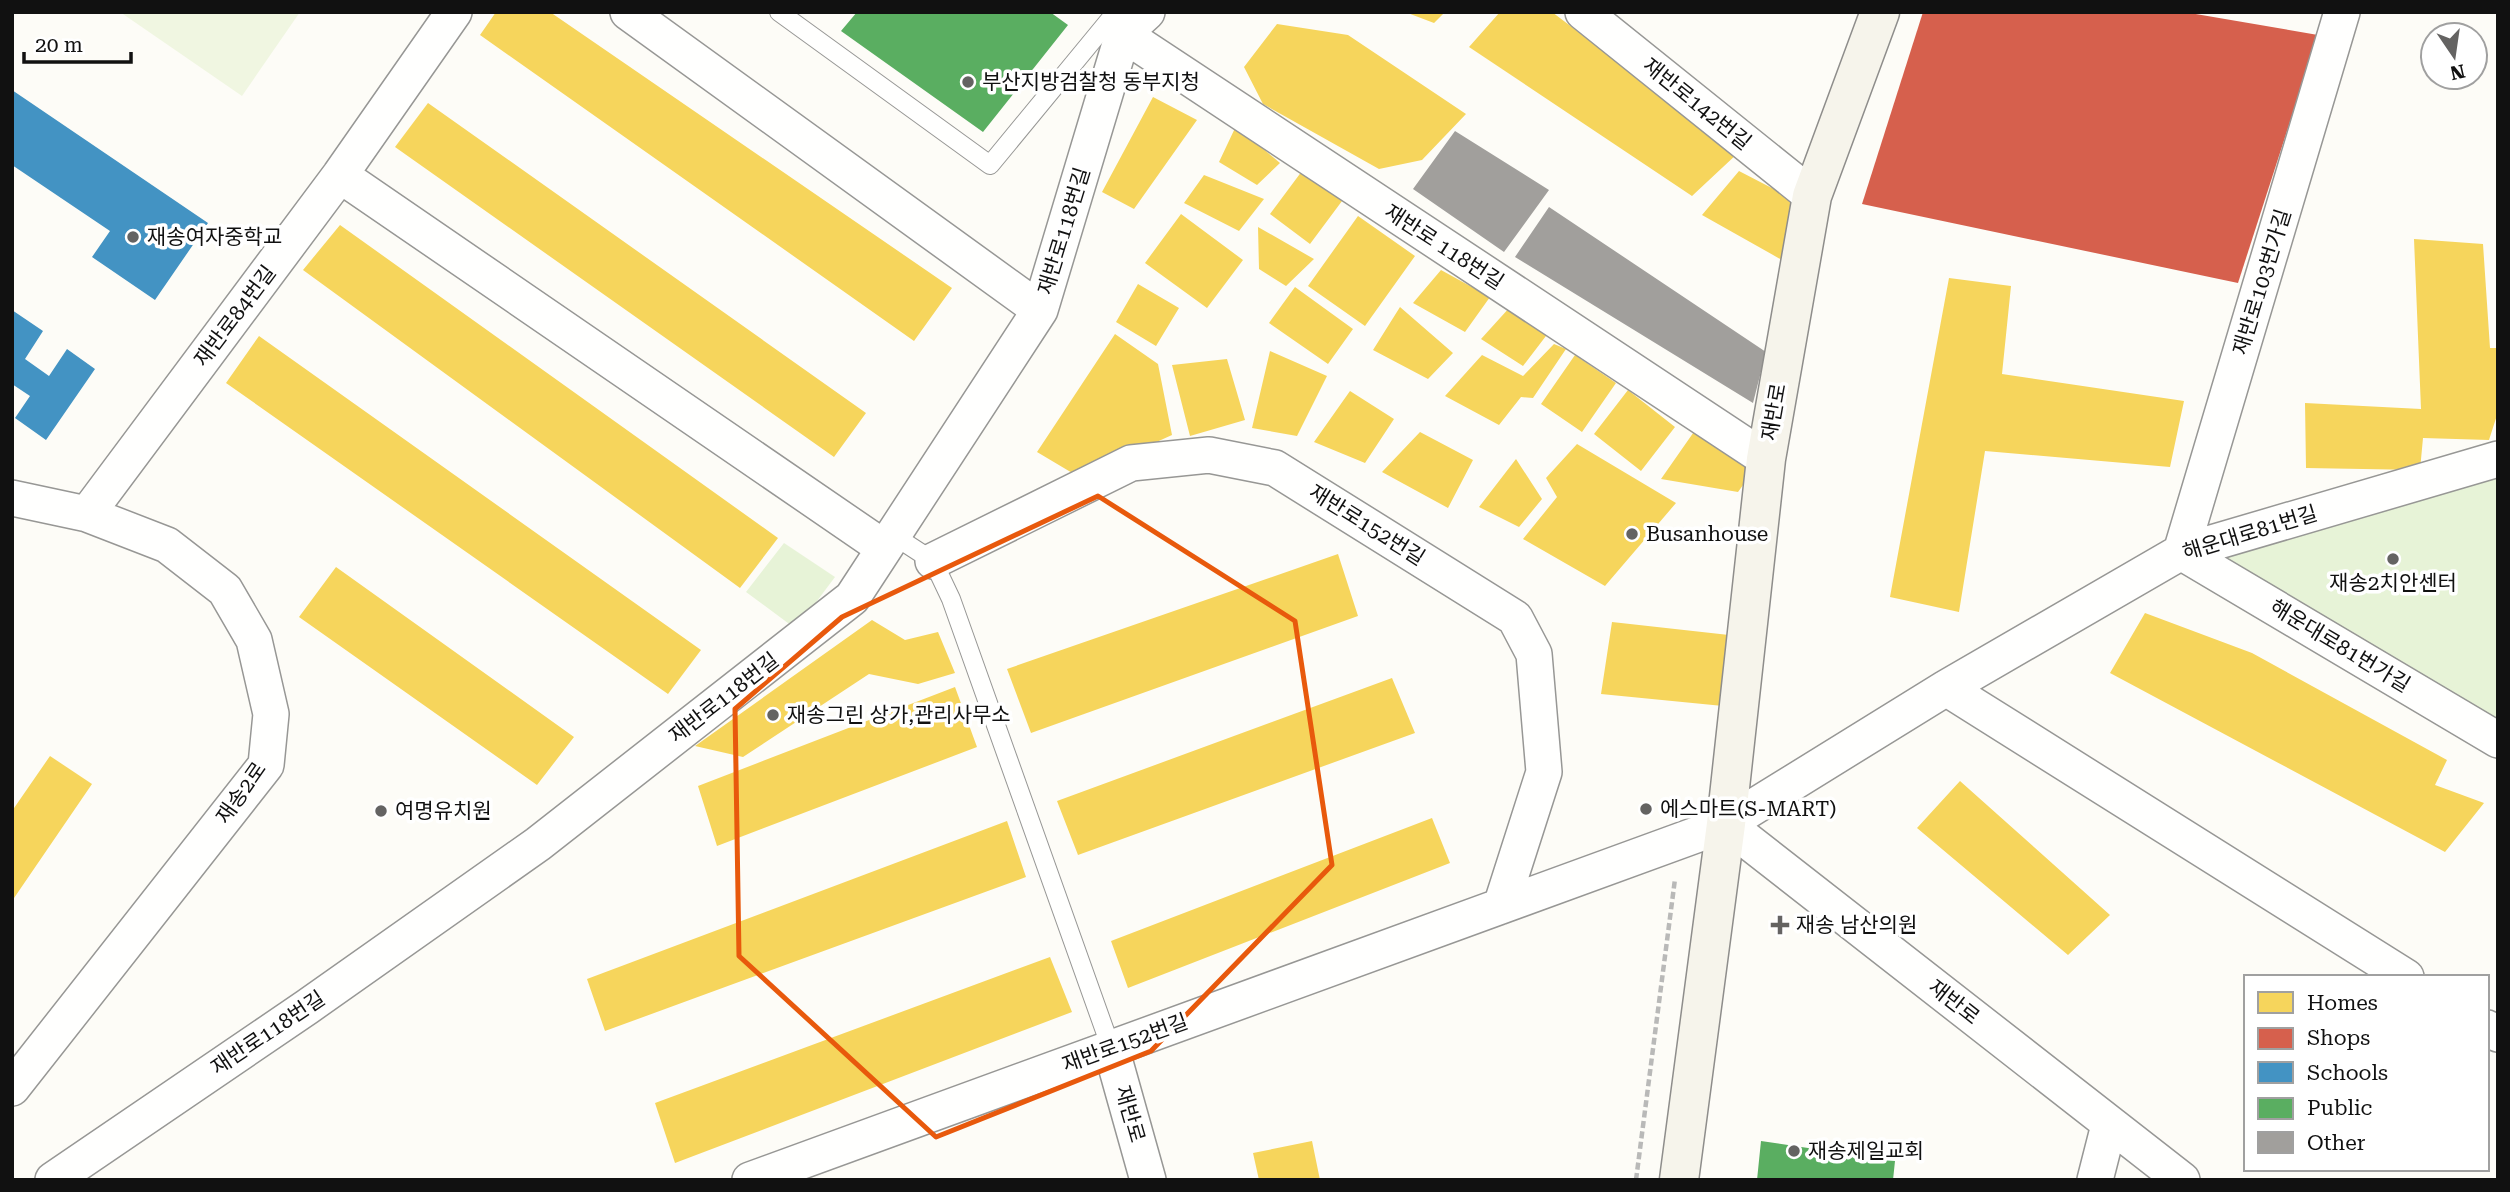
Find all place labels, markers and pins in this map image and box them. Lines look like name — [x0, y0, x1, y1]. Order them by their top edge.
place label: 부산지방검찰청 동부지청 — [982, 70, 1200, 94]
marker: 부산지방검찰청 동부지청 — [960, 74, 976, 90]
place label: 재송여자중학교 — [147, 225, 282, 249]
marker: 재송여자중학교 — [125, 229, 141, 245]
place label: Busanhouse — [1646, 522, 1768, 546]
marker: Busanhouse — [1624, 526, 1640, 542]
marker: 재송2치안센터 — [2385, 551, 2401, 567]
place label: 재송2치안센터 — [2329, 571, 2457, 595]
place label: 재송그린 상가,관리사무소 — [787, 703, 1011, 727]
marker: 재송그린 상가,관리사무소 — [765, 707, 781, 723]
place label: 에스마트(S-MART) — [1660, 797, 1836, 821]
place label: 여명유치원 — [395, 799, 492, 823]
marker: 에스마트(S-MART) — [1638, 801, 1654, 817]
marker: 여명유치원 — [373, 803, 389, 819]
place label: 재송 남산의원 — [1796, 913, 1917, 937]
marker: 재송 남산의원 — [1770, 915, 1790, 935]
place label: 재송제일교회 — [1808, 1139, 1924, 1163]
marker: 재송제일교회 — [1786, 1143, 1802, 1159]

